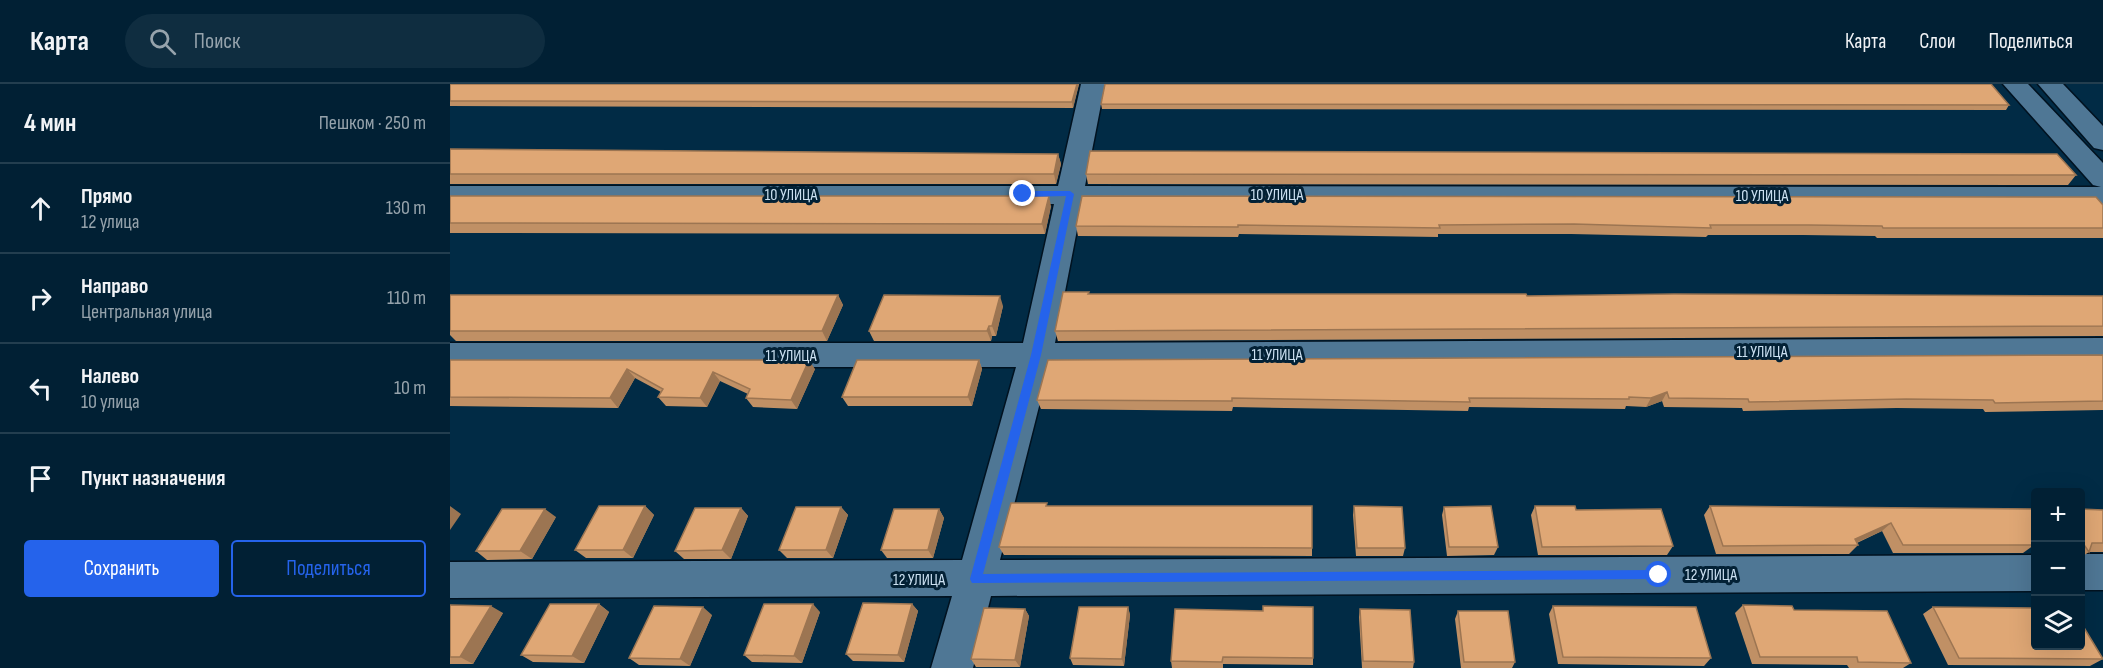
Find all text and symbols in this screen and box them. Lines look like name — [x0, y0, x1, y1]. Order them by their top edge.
search box — [125, 14, 545, 68]
text: Карта — [30, 25, 89, 58]
icon: search — [146, 25, 179, 58]
text: Поиск — [194, 28, 240, 55]
text: Карта — [1845, 29, 1886, 54]
text: Слои — [1919, 29, 1955, 54]
text: Поделиться — [1988, 29, 2073, 54]
text: 4 мин — [24, 108, 76, 139]
text: Пешком · 250 m — [319, 111, 426, 135]
route end — [1009, 180, 1035, 206]
text: Прямо — [81, 183, 132, 210]
street label: 10 УЛИЦА — [765, 186, 817, 205]
street label: 10 УЛИЦА — [1251, 186, 1303, 205]
street label: 10 УЛИЦА — [1736, 187, 1788, 206]
icon: ahead — [24, 192, 57, 225]
text: 130 m — [386, 196, 426, 220]
text: 12 улица — [81, 210, 139, 234]
text: Направо — [81, 273, 148, 300]
icon: right — [24, 282, 57, 315]
text: 110 m — [387, 286, 426, 310]
text: Центральная улица — [81, 300, 212, 324]
street label: 11 УЛИЦА — [1736, 343, 1788, 362]
street label: 11 УЛИЦА — [1251, 346, 1303, 365]
street label: 11 УЛИЦА — [765, 347, 817, 366]
text: Налево — [81, 363, 139, 390]
icon: left — [24, 372, 57, 405]
text: 10 m — [394, 376, 426, 400]
text: 10 улица — [81, 390, 140, 414]
icon: arrive — [24, 462, 57, 495]
text: Пункт назначения — [81, 465, 225, 492]
map controls — [2031, 488, 2085, 650]
button: + — [2031, 488, 2085, 542]
button: Сохранить — [24, 540, 219, 597]
button: Поделиться — [231, 540, 426, 597]
button: − — [2031, 542, 2085, 596]
route start — [1645, 561, 1671, 587]
street label: 12 УЛИЦА — [1685, 566, 1737, 585]
street label: 12 УЛИЦА — [893, 571, 945, 590]
button: layers — [2031, 596, 2085, 650]

